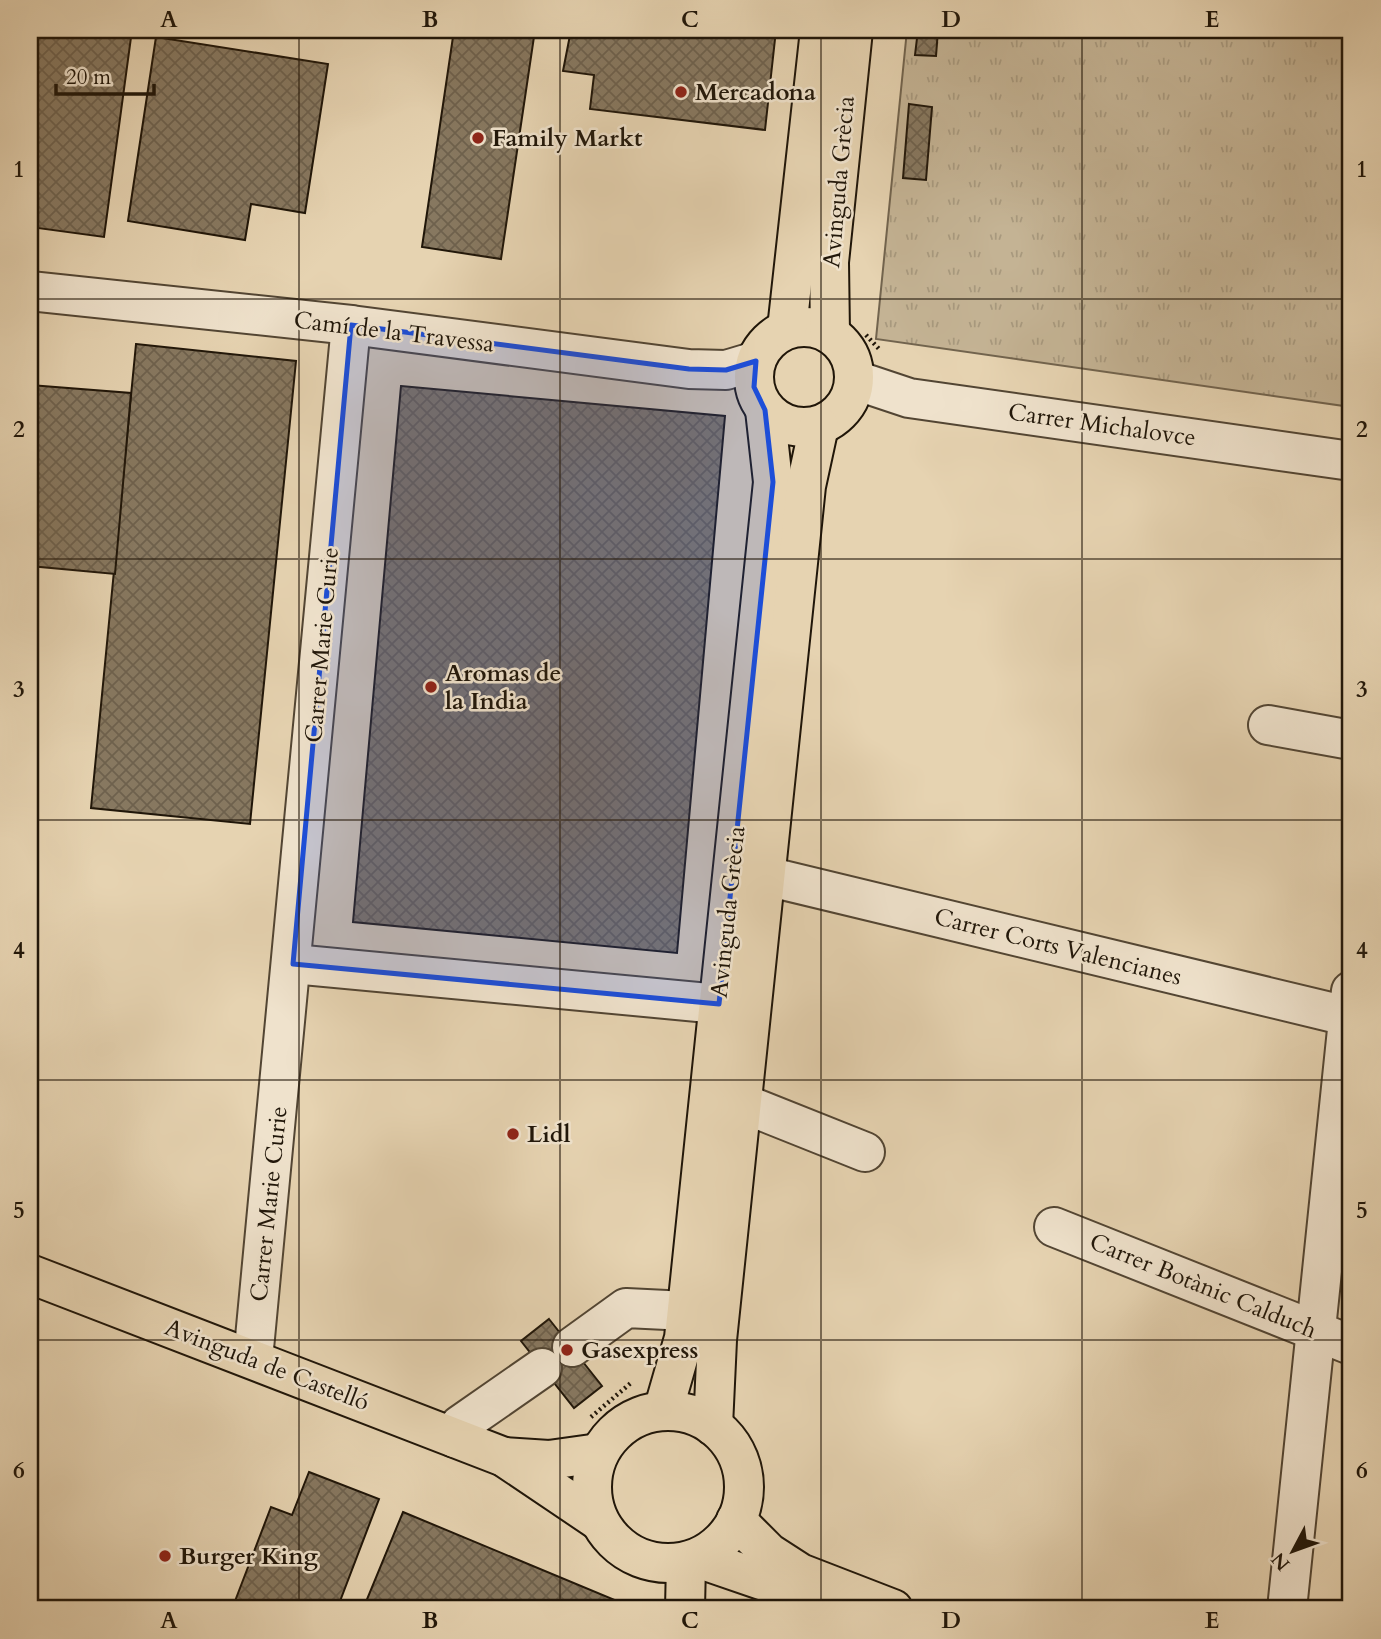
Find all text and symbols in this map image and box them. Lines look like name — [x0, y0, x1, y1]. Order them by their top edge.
text: A — [160, 4, 178, 35]
text: B — [422, 4, 438, 35]
text: C — [681, 4, 699, 35]
text: D — [941, 4, 961, 35]
text: E — [1205, 4, 1219, 35]
scale bar — [56, 52, 154, 96]
text: 20 m — [66, 63, 111, 92]
place label: Mercadona — [695, 76, 816, 109]
marker: Mercadona — [673, 84, 689, 100]
street label: Avinguda Grècia — [815, 94, 863, 269]
place label: Family Markt — [492, 122, 643, 155]
marker: Family Markt — [470, 130, 486, 146]
text: 1 — [13, 154, 25, 185]
text: 1 — [1356, 154, 1368, 185]
street label: Camí de la Travessa — [292, 303, 497, 361]
street label: Carrer Michalovce — [1006, 395, 1198, 455]
text: 2 — [13, 414, 25, 445]
text: 2 — [1356, 414, 1368, 445]
street label: Carrer Marie Curie — [297, 546, 347, 744]
place label: Aromas de la India — [445, 657, 561, 718]
text: 3 — [13, 674, 25, 705]
text: 3 — [1356, 674, 1368, 705]
marker: Aromas de la India — [423, 679, 439, 695]
street label: Avinguda Grècia — [703, 824, 753, 1000]
street label: Carrer Corts Valencianes — [931, 900, 1185, 994]
text: 4 — [13, 935, 25, 966]
text: 4 — [1356, 935, 1368, 966]
street label: Carrer Marie Curie — [242, 1105, 296, 1303]
place label: Lidl — [527, 1118, 571, 1151]
marker: Lidl — [505, 1126, 521, 1142]
text: 5 — [13, 1195, 25, 1226]
text: 5 — [1356, 1195, 1368, 1226]
street label: Carrer Botànic Calduch — [1085, 1225, 1321, 1347]
street label: Avinguda de Castelló — [160, 1311, 374, 1419]
place label: Gasexpress — [581, 1334, 698, 1367]
marker: Gasexpress — [559, 1342, 575, 1358]
text: 6 — [13, 1455, 25, 1486]
text: 6 — [1356, 1455, 1368, 1486]
north arrow — [1258, 1516, 1328, 1586]
place label: Burger King — [179, 1540, 319, 1573]
text: N — [1265, 1546, 1296, 1576]
marker: Burger King — [157, 1548, 173, 1564]
text: A — [160, 1605, 178, 1636]
text: B — [422, 1605, 438, 1636]
text: C — [681, 1605, 699, 1636]
text: D — [941, 1605, 961, 1636]
text: E — [1205, 1605, 1219, 1636]

